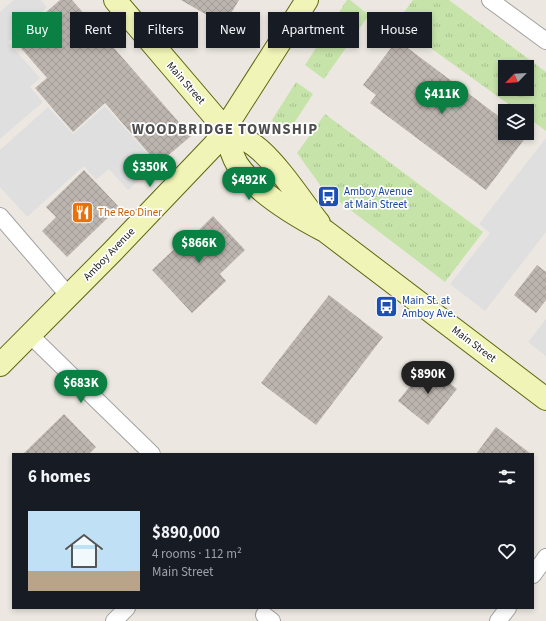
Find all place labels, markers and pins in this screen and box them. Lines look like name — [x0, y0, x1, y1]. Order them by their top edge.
pin: $411K — [414, 81, 470, 115]
pin: $350K — [122, 154, 178, 188]
pin: $492K — [221, 167, 277, 201]
bus stop icon: Amboy Avenue at Main Street — [315, 184, 341, 210]
place label: Amboy Avenue at Main Street — [344, 184, 413, 212]
restaurant icon: The Reo Diner — [69, 199, 95, 225]
place label: The Reo Diner — [98, 205, 162, 220]
pin: $866K — [171, 230, 227, 264]
bus stop icon: Main St. at Amboy Ave. — [373, 293, 399, 319]
place label: Main St. at Amboy Ave. — [402, 293, 456, 321]
pin: $890K — [400, 361, 456, 395]
pin: $683K — [53, 370, 109, 404]

